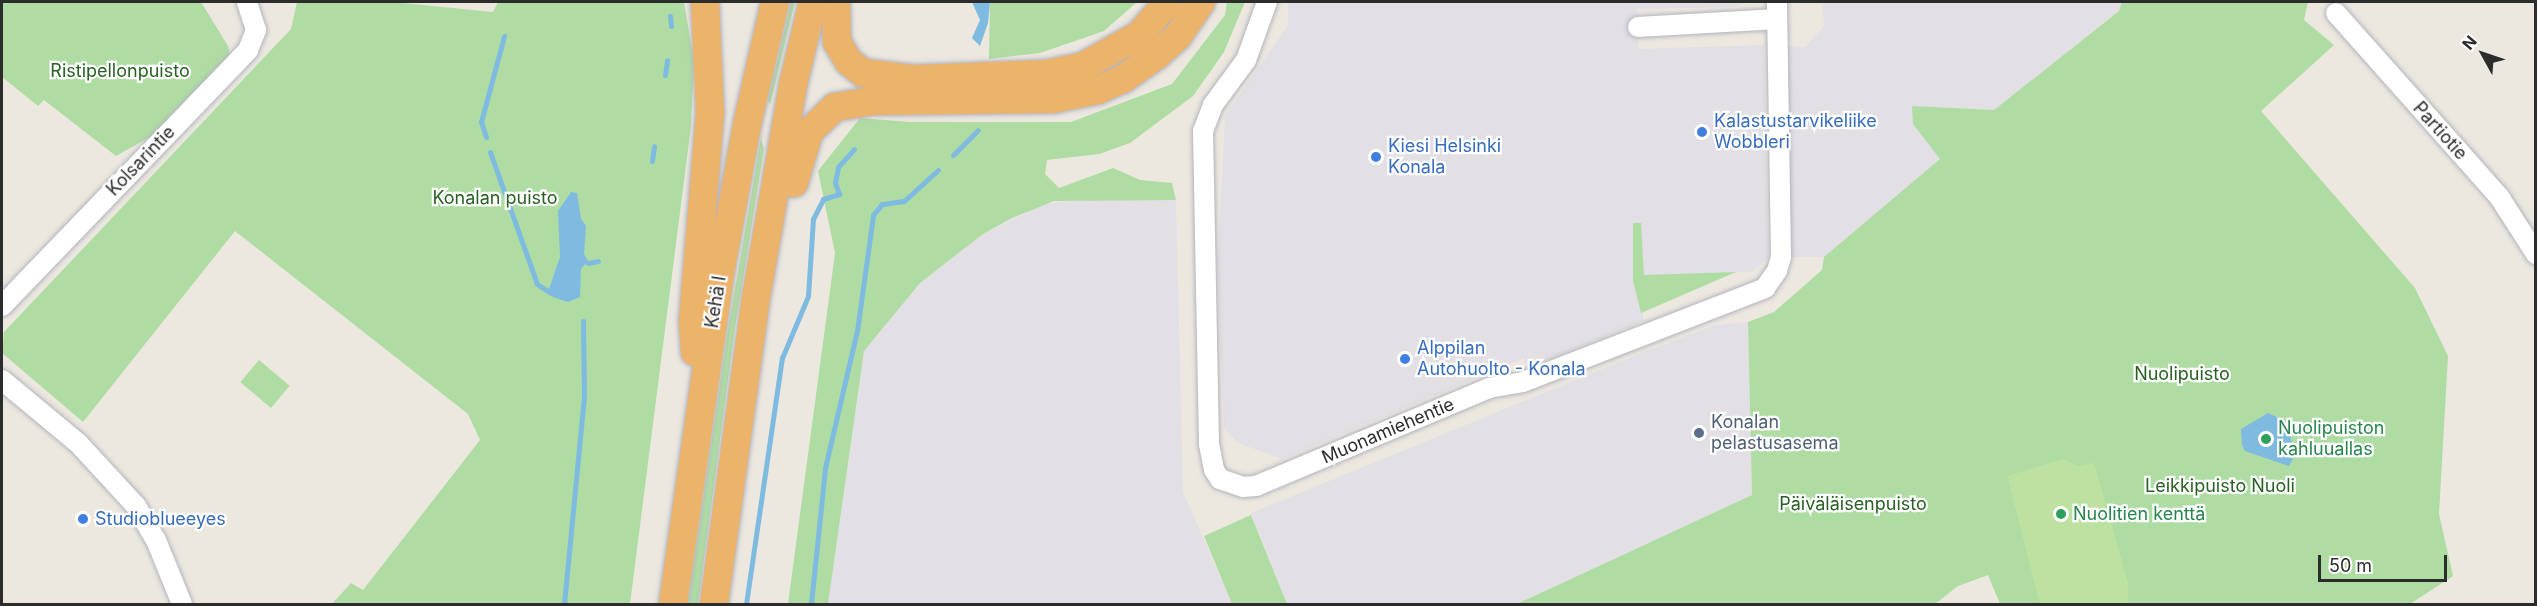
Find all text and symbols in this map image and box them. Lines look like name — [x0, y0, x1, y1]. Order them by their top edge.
north arrow — [2453, 24, 2513, 84]
text: N — [2458, 31, 2481, 54]
park label: Ristipellonpuisto — [50, 60, 190, 82]
street label: Partiotie — [2408, 98, 2472, 164]
place label: Kalastustarvikeliike Wobbleri — [1714, 111, 1877, 154]
street label: Kolsarintie — [102, 122, 180, 200]
marker: Kalastustarvikeliike Wobbleri — [1695, 125, 1709, 139]
place label: Kiesi Helsinki Konala — [1388, 136, 1501, 178]
marker: Kiesi Helsinki Konala — [1369, 150, 1383, 164]
park label: Konalan puisto — [432, 187, 558, 209]
street label: Kehä I — [701, 274, 731, 330]
place label: Alppilan Autohuolto - Konala — [1417, 338, 1586, 380]
marker: Alppilan Autohuolto - Konala — [1398, 352, 1412, 366]
park label: Nuolipuisto — [2134, 363, 2230, 385]
street label: Muonamiehentie — [1319, 393, 1457, 469]
place label: Konalan pelastusasema — [1711, 412, 1838, 454]
place label: Nuolipuiston kahluuallas — [2278, 418, 2384, 460]
marker: Konalan pelastusasema — [1692, 426, 1706, 440]
marker: Nuolipuiston kahluuallas — [2259, 432, 2273, 446]
park label: Leikkipuisto Nuoli — [2145, 475, 2295, 497]
park label: Päiväläisenpuisto — [1779, 493, 1927, 515]
place label: Nuolitien kenttä — [2073, 503, 2205, 525]
marker: Nuolitien kenttä — [2054, 507, 2068, 521]
place label: Studioblueeyes — [95, 508, 226, 530]
marker: Studioblueeyes — [76, 512, 90, 526]
scale bar — [2321, 543, 2450, 581]
text: 50 m — [2329, 555, 2372, 576]

